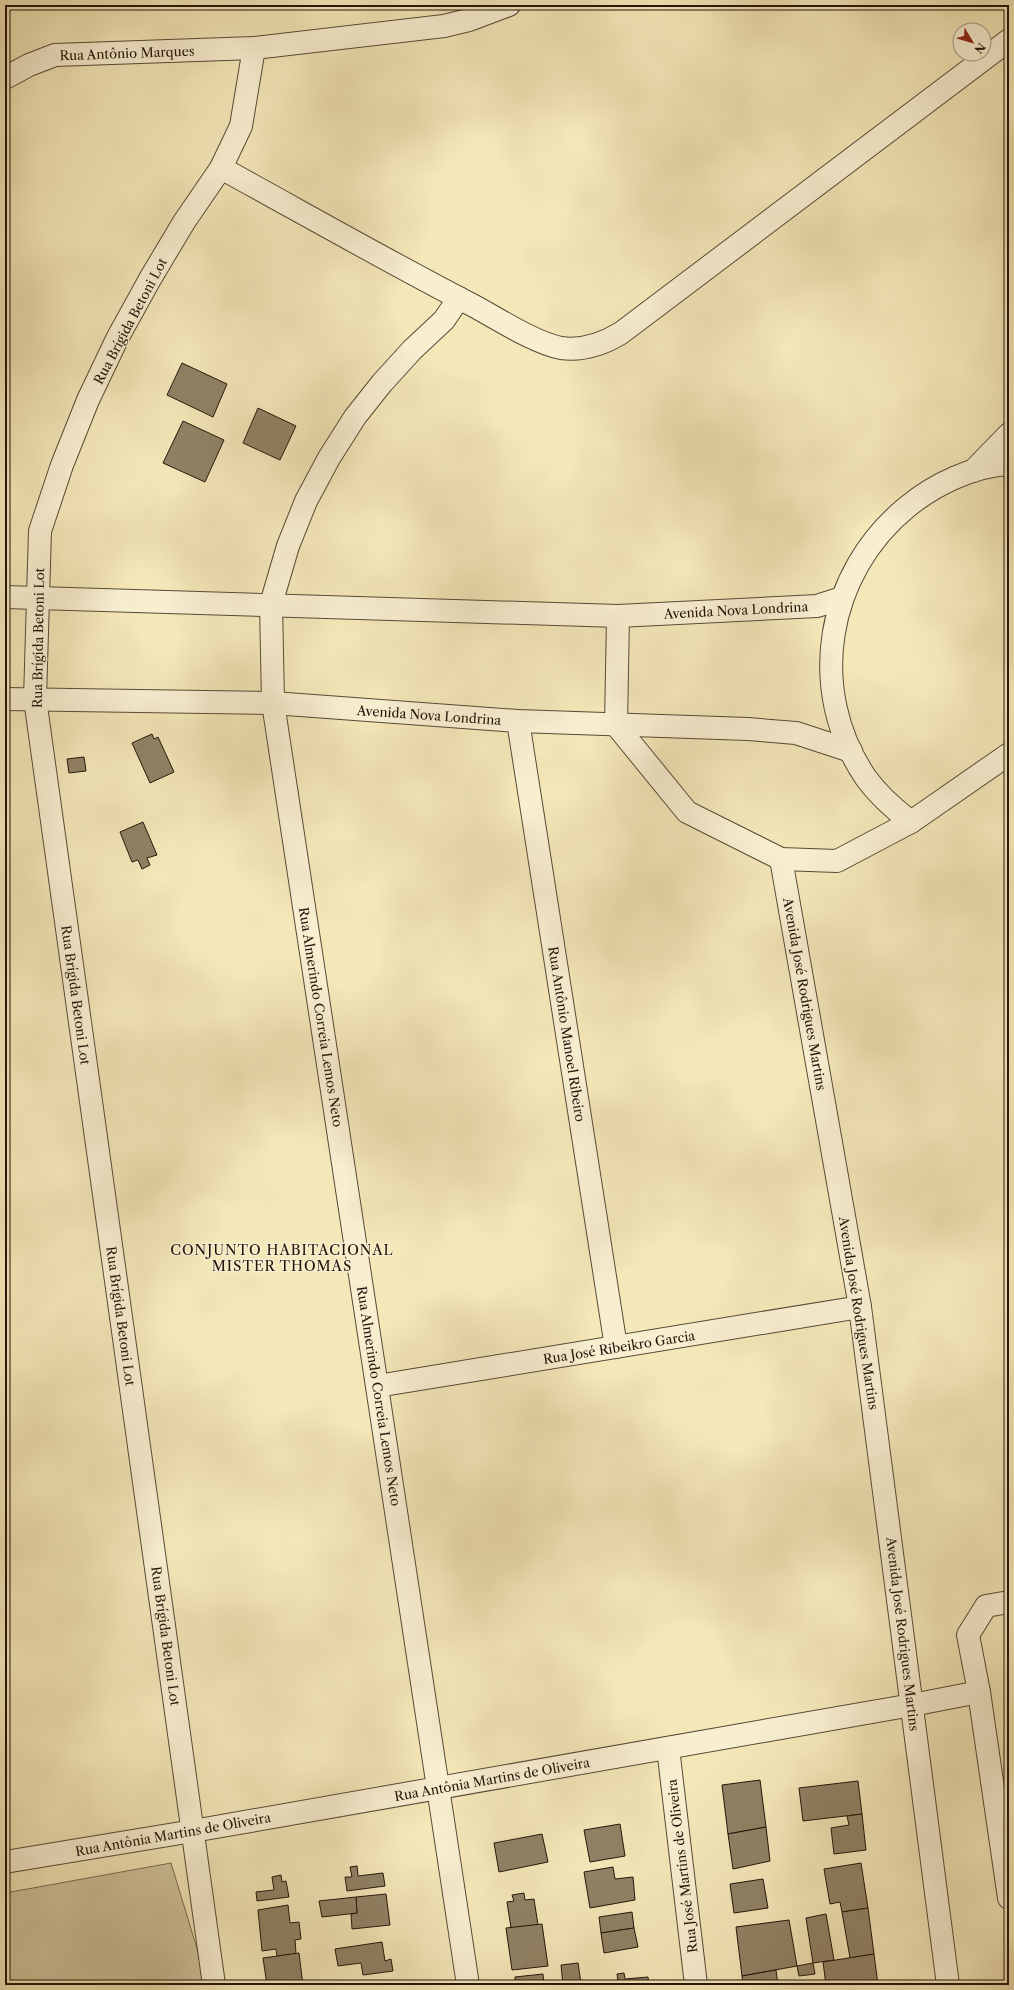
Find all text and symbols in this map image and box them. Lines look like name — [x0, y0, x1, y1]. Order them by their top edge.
north arrow — [952, 22, 992, 62]
text: N — [971, 40, 988, 57]
street label: Rua Antônio Marques — [59, 43, 195, 63]
street label: Rua Brígida Betoni Lot — [90, 255, 170, 387]
street label: Rua Brígida Betoni Lot — [29, 567, 47, 708]
street label: Avenida Nova Londrina — [662, 598, 809, 622]
street label: Avenida Nova Londrina — [355, 702, 502, 728]
street label: Avenida José Rodrigues Martins — [780, 895, 830, 1092]
street label: Rua Almerindo Correia Lemos Neto — [296, 906, 346, 1128]
street label: Rua Brígida Betoni Lot — [58, 924, 94, 1066]
street label: Rua Antônio Manoel Ribeiro — [545, 945, 589, 1123]
street label: Avenida José Rodrigues Martins — [836, 1214, 882, 1411]
district label: CONJUNTO HABITACIONAL MISTER THOMAS — [170, 1241, 394, 1275]
street label: Rua Brígida Betoni Lot — [103, 1245, 139, 1387]
street label: Rua Almerindo Correia Lemos Neto — [354, 1285, 404, 1507]
street label: Rua José Ribeikro Garcia — [542, 1327, 696, 1367]
street label: Avenida José Rodrigues Martins — [883, 1535, 923, 1732]
street label: Rua Brígida Betoni Lot — [148, 1565, 184, 1707]
street label: Rua Antônia Martins de Oliveira — [393, 1754, 591, 1804]
street label: Rua José Martins de Oliveira — [663, 1778, 701, 1954]
street label: Rua Antônia Martins de Oliveira — [74, 1809, 272, 1859]

